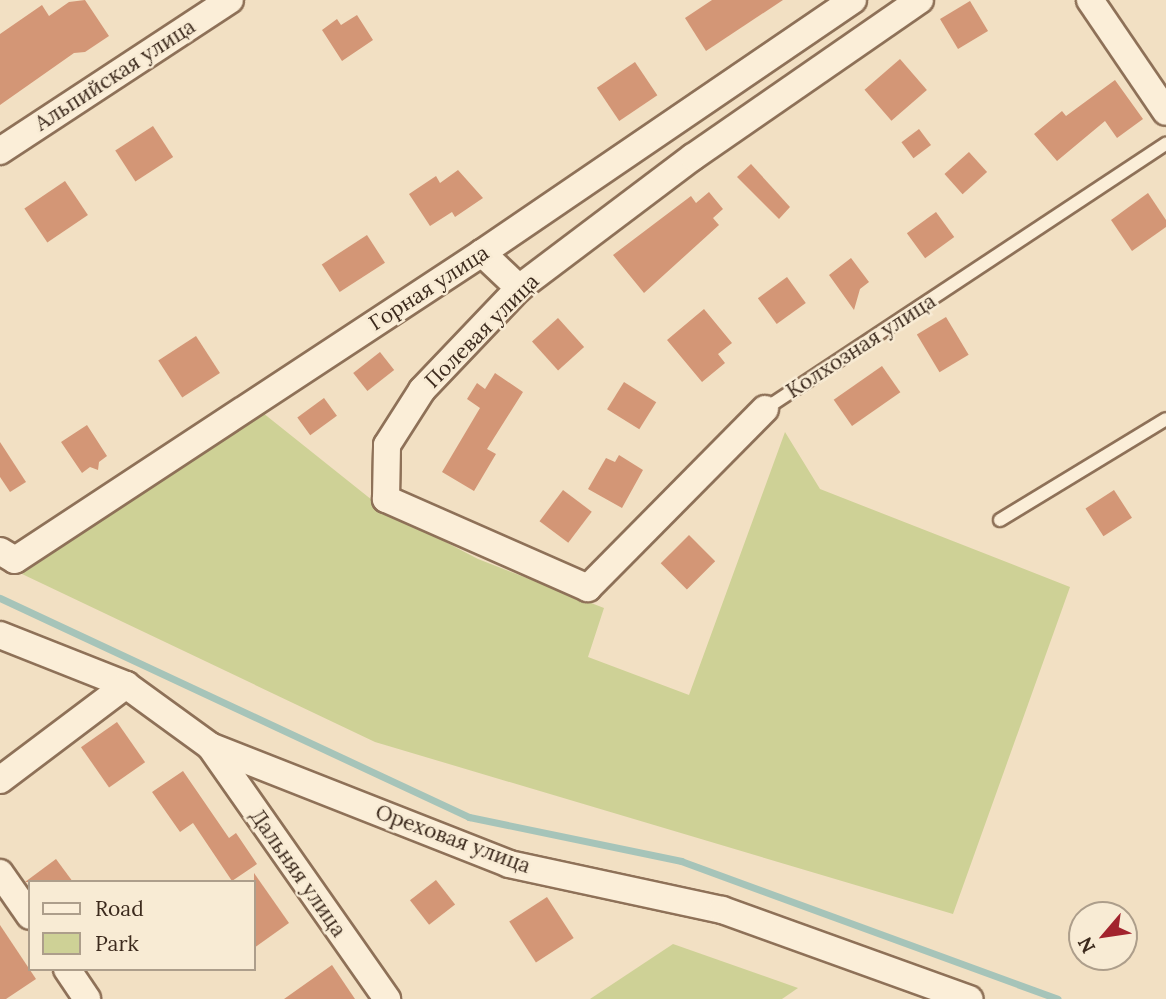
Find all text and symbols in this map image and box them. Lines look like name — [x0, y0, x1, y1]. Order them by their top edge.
street label: Альпийская улица — [30, 14, 200, 136]
street label: Горная улица — [364, 240, 494, 336]
street label: Полевая улица — [420, 269, 544, 393]
street label: Колхозная улица — [782, 288, 940, 404]
street label: Ореховая улица — [372, 799, 534, 879]
street label: Дальняя улица — [245, 804, 351, 942]
legend — [28, 880, 256, 971]
text: Road — [95, 895, 144, 922]
north arrow — [1068, 901, 1138, 971]
text: Park — [95, 930, 139, 957]
text: N — [1072, 933, 1100, 957]

